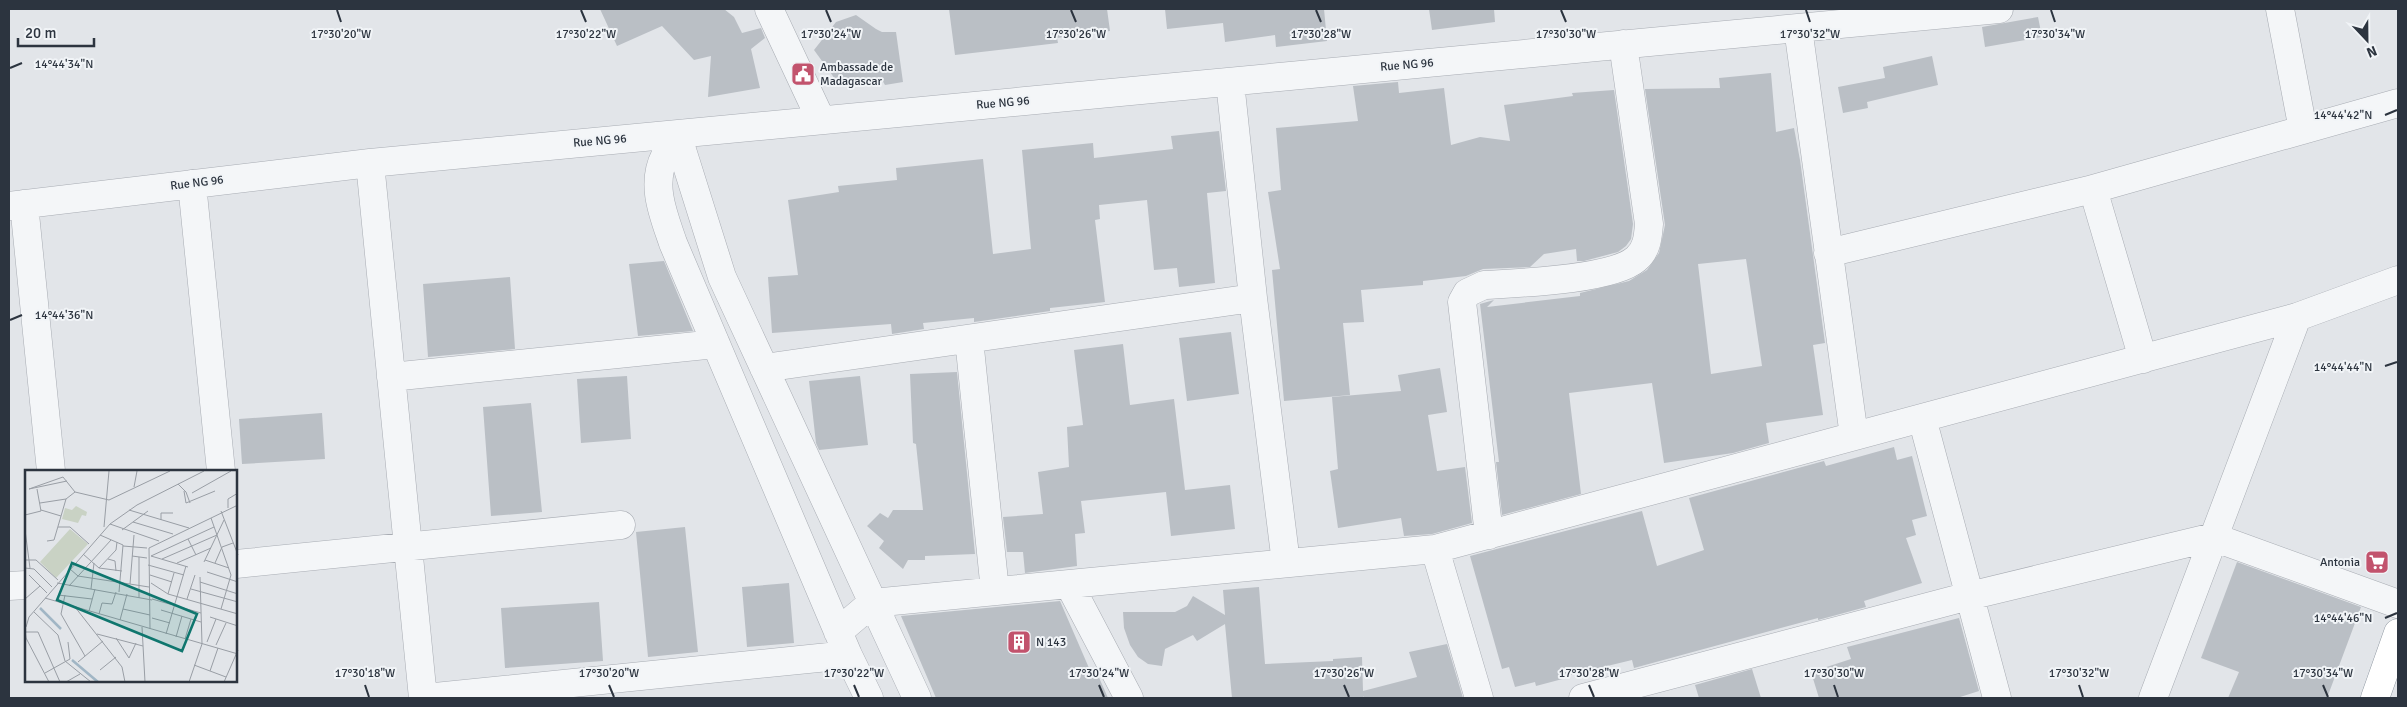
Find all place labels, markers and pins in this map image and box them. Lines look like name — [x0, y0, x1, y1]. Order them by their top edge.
place label: Ambassade de Madagascar — [820, 60, 893, 89]
public building icon: Ambassade de Madagascar — [790, 61, 816, 87]
supermarket icon: Antonia — [2364, 549, 2390, 575]
place label: Antonia — [2320, 555, 2360, 570]
building icon: N 143 — [1006, 629, 1032, 655]
place label: N 143 — [1036, 635, 1066, 650]

